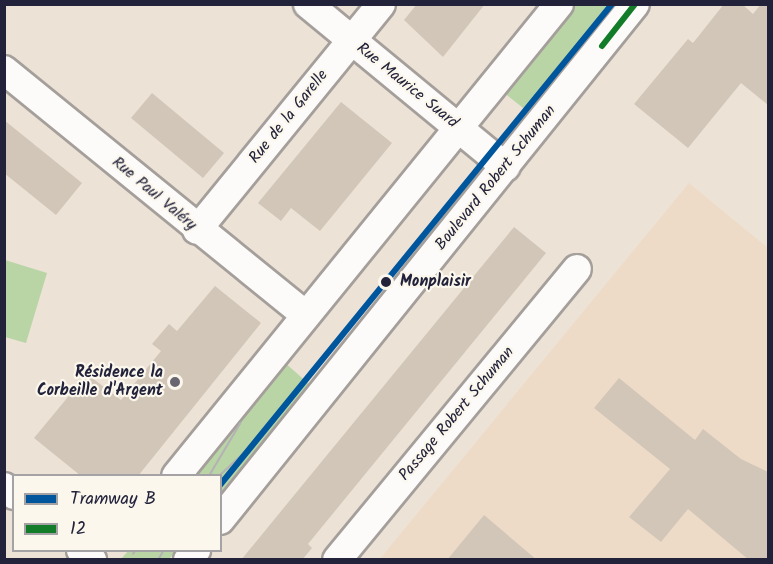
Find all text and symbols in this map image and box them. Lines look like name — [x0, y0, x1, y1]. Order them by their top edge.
street label: Rue Maurice Suard — [352, 39, 462, 133]
street label: Rue de la Garelle — [245, 66, 333, 168]
street label: Boulevard Robert Schuman — [432, 102, 560, 254]
street label: Rue Paul Valéry — [108, 153, 200, 235]
place label: Monplaisir — [400, 272, 471, 292]
marker: Monplaisir — [377, 273, 395, 291]
street label: Passage Robert Schuman — [395, 343, 519, 485]
place label: Résidence la Corbeille d'Argent — [37, 363, 163, 401]
marker: Résidence la Corbeille d'Argent — [168, 375, 182, 389]
legend — [12, 474, 222, 552]
text: Tramway B — [70, 485, 156, 514]
text: 12 — [70, 515, 86, 544]

